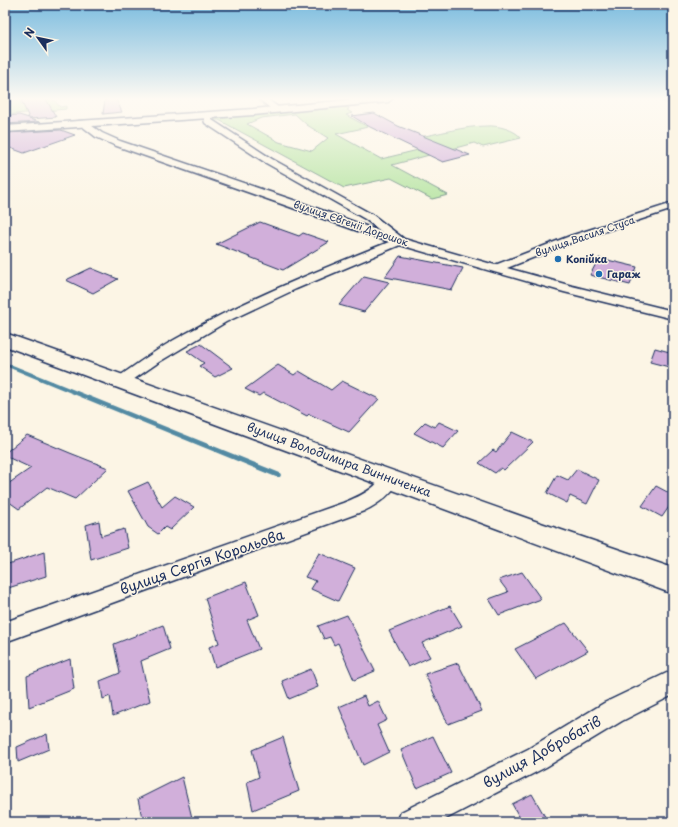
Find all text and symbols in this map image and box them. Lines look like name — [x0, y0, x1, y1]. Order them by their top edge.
north arrow — [18, 18, 58, 58]
text: N — [20, 24, 39, 41]
street label: вулиця Євгенії Дорошок — [292, 196, 411, 249]
street label: вулиця Василя Стуса — [533, 211, 637, 260]
place label: Копійка — [566, 251, 608, 266]
marker: Копійка — [553, 254, 563, 264]
place label: Гараж — [607, 266, 641, 281]
marker: Гараж — [594, 269, 604, 279]
street label: вулиця Володимира Винниченка — [245, 417, 435, 501]
street label: вулиця Сергія Корольова — [117, 523, 287, 600]
street label: вулиця Добробатів — [479, 710, 605, 793]

